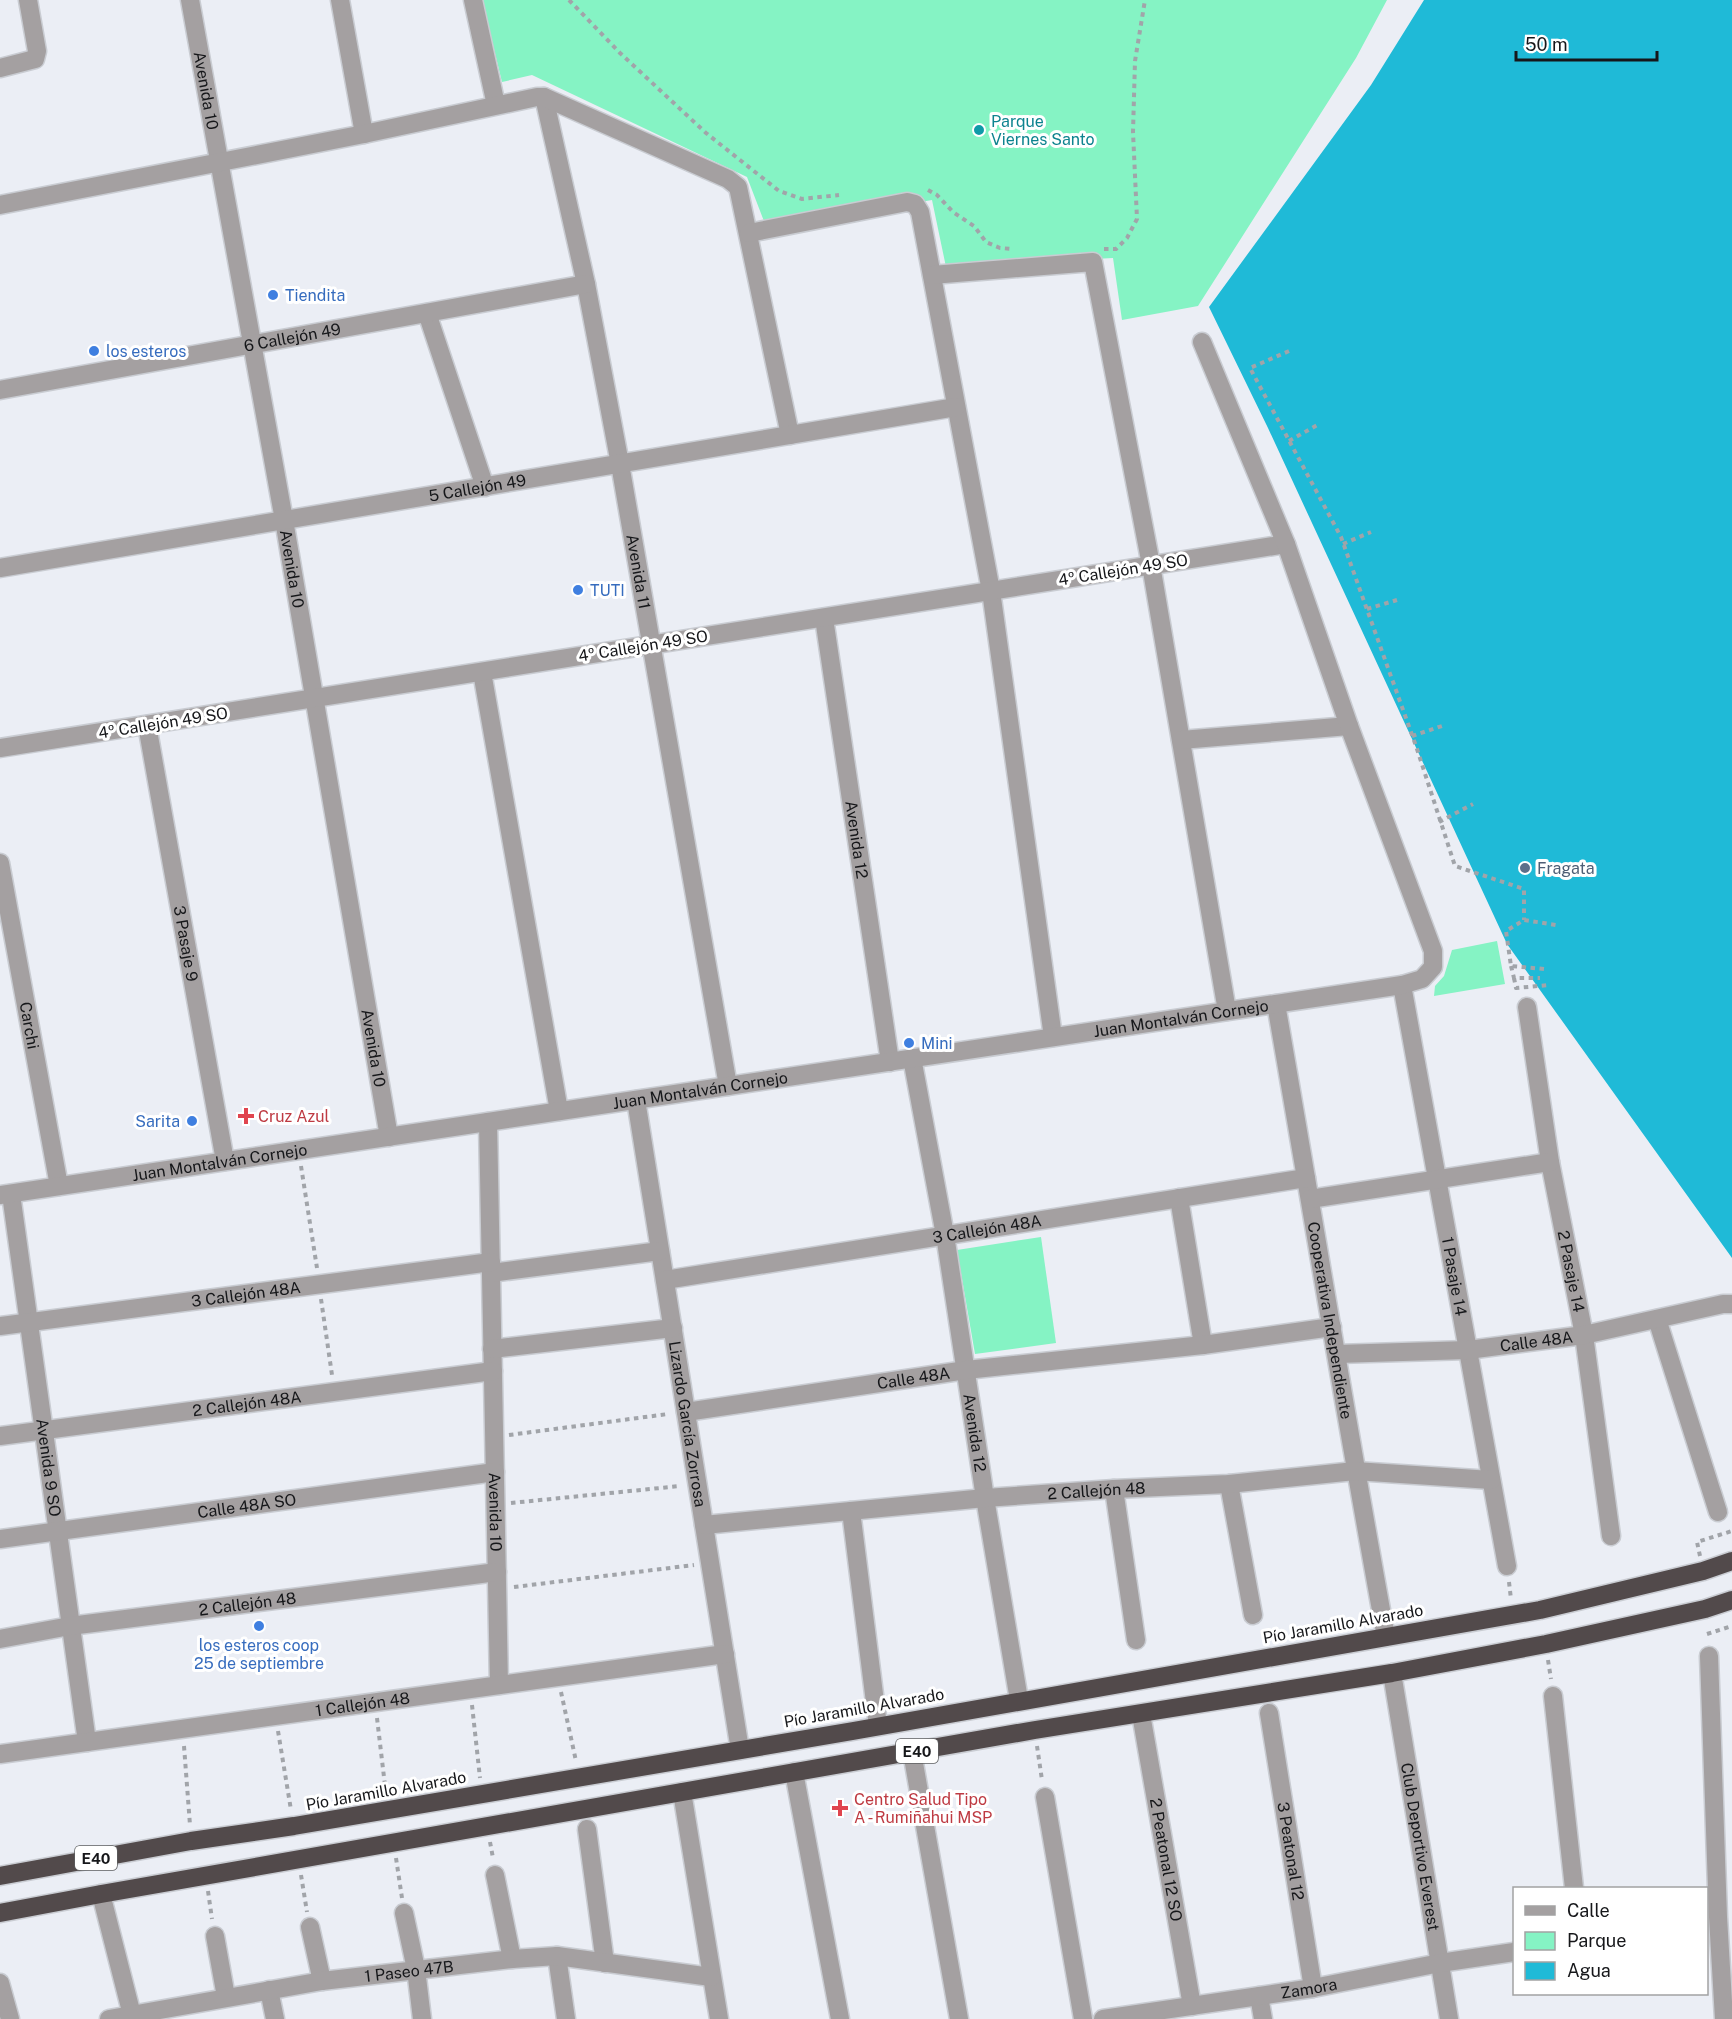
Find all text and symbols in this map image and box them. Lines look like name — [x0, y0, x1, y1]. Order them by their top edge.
scale bar — [1516, 24, 1657, 62]
text: 50 m — [1525, 34, 1568, 55]
street label: Avenida 10 — [190, 50, 223, 131]
place label: Parque Viernes Santo — [991, 112, 1095, 149]
marker: Parque Viernes Santo — [972, 123, 986, 137]
place label: Tiendita — [285, 286, 345, 305]
marker: Tiendita — [266, 288, 280, 302]
street label: 6 Callejón 49 — [242, 319, 342, 355]
place label: los esteros — [106, 342, 186, 361]
marker: los esteros — [87, 344, 101, 358]
street label: 5 Callejón 49 — [427, 470, 527, 505]
street label: Avenida 10 — [276, 528, 308, 610]
street label: Avenida 11 — [623, 533, 655, 611]
street label: 4º Callejón 49 SO — [1057, 550, 1189, 590]
place label: TUTI — [590, 581, 625, 600]
marker: TUTI — [571, 583, 585, 597]
street label: 4º Callejón 49 SO — [577, 626, 709, 666]
street label: 4º Callejón 49 SO — [97, 703, 229, 743]
street label: Avenida 12 — [842, 799, 872, 880]
place label: Fragata — [1537, 859, 1595, 878]
marker: Fragata — [1518, 861, 1532, 875]
street label: 3 Pasaje 9 — [170, 904, 202, 983]
street label: Juan Montalván Cornejo — [1092, 996, 1270, 1041]
street label: Carchi — [16, 1000, 43, 1050]
street label: Avenida 10 — [358, 1007, 390, 1089]
place label: Mini — [921, 1034, 952, 1053]
marker: Mini — [902, 1036, 916, 1050]
street label: Juan Montalván Cornejo — [611, 1068, 789, 1113]
place label: Cruz Azul — [258, 1107, 330, 1126]
marker: Cruz Azul — [239, 1109, 253, 1123]
place label: Sarita — [135, 1112, 180, 1131]
marker: Sarita — [185, 1114, 199, 1128]
street label: Juan Montalván Cornejo — [131, 1140, 308, 1185]
street label: 3 Callejón 48A — [931, 1211, 1043, 1247]
street label: Cooperativa Independiente — [1304, 1220, 1357, 1421]
street label: 2 Pasaje 14 — [1554, 1229, 1589, 1314]
street label: 1 Pasaje 14 — [1438, 1235, 1471, 1317]
street label: 3 Callejón 48A — [190, 1277, 302, 1310]
street label: Calle 48A — [1499, 1327, 1574, 1355]
street label: Lizardo García Zorrosa — [665, 1340, 710, 1508]
street label: Calle 48A — [876, 1363, 951, 1393]
street label: 2 Callejón 48A — [191, 1387, 302, 1420]
street label: Avenida 12 — [960, 1392, 990, 1473]
street label: Avenida 9 SO — [33, 1417, 65, 1518]
street label: Avenida 10 — [485, 1472, 506, 1552]
street label: 2 Callejón 48 — [1047, 1478, 1146, 1503]
street label: Calle 48A SO — [196, 1490, 297, 1522]
street label: 2 Callejón 48 — [198, 1588, 297, 1619]
street label: Pío Jaramillo Alvarado — [1261, 1601, 1425, 1647]
marker: los esteros coop 25 de septiembre — [252, 1619, 266, 1633]
place label: los esteros coop 25 de septiembre — [194, 1636, 324, 1673]
street label: Pío Jaramillo Alvarado — [782, 1685, 946, 1731]
street label: 1 Callejón 48 — [314, 1688, 411, 1720]
road number: E40 — [896, 1739, 938, 1763]
street label: Club Deportivo Everest — [1397, 1761, 1444, 1932]
street label: Pío Jaramillo Alvarado — [304, 1768, 468, 1814]
place label: Centro Salud Tipo A - Rumiñahui MSP — [854, 1790, 992, 1827]
street label: 2 Peatonal 12 SO — [1146, 1797, 1187, 1923]
marker: Centro Salud Tipo A - Rumiñahui MSP — [831, 1799, 849, 1817]
street label: 3 Peatonal 12 — [1274, 1801, 1308, 1902]
road number: E40 — [75, 1846, 117, 1870]
legend — [1513, 1887, 1708, 1995]
text: Calle — [1567, 1900, 1610, 1921]
text: Parque — [1567, 1930, 1627, 1951]
street label: 1 Paseo 47B — [363, 1956, 455, 1986]
text: Agua — [1567, 1960, 1611, 1981]
street label: Zamora — [1279, 1974, 1339, 2002]

